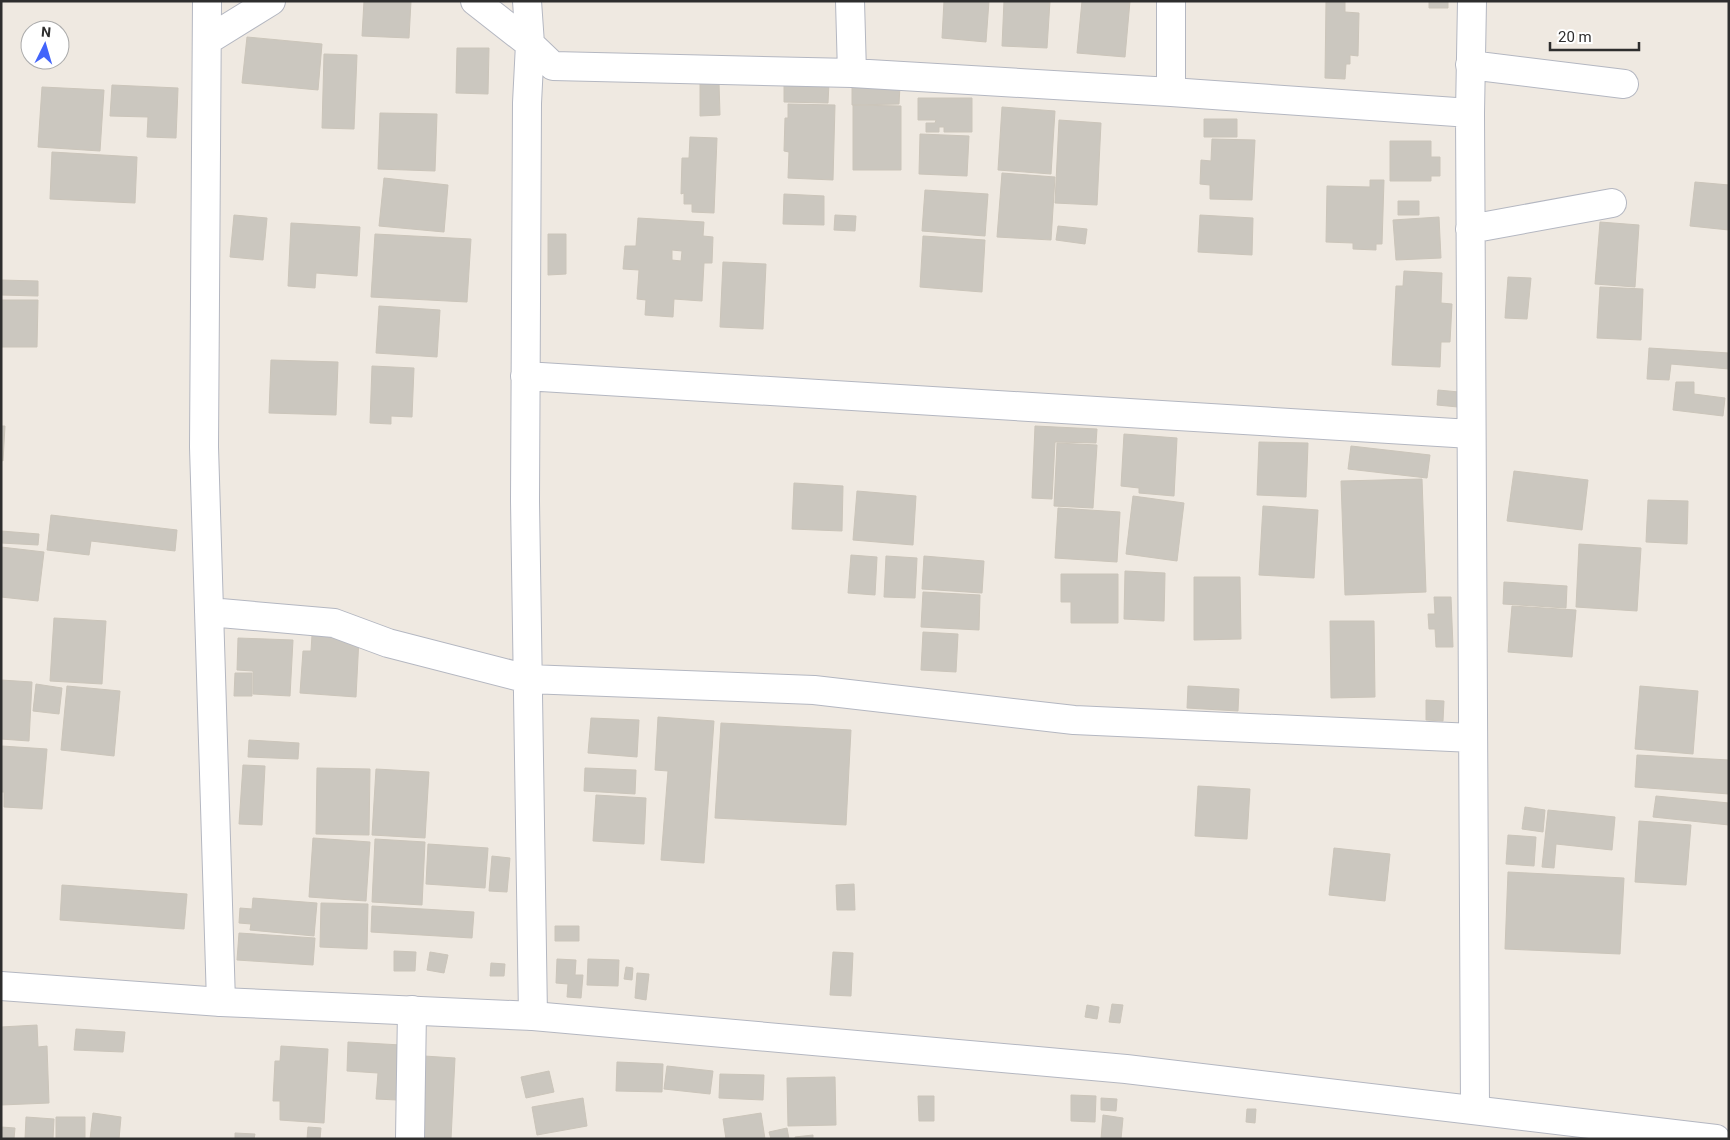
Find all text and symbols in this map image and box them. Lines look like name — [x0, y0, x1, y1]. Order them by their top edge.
north arrow — [20, 20, 70, 70]
scale bar — [1550, 20, 1639, 52]
text: N — [41, 24, 52, 40]
text: 20 m — [1558, 28, 1592, 46]

